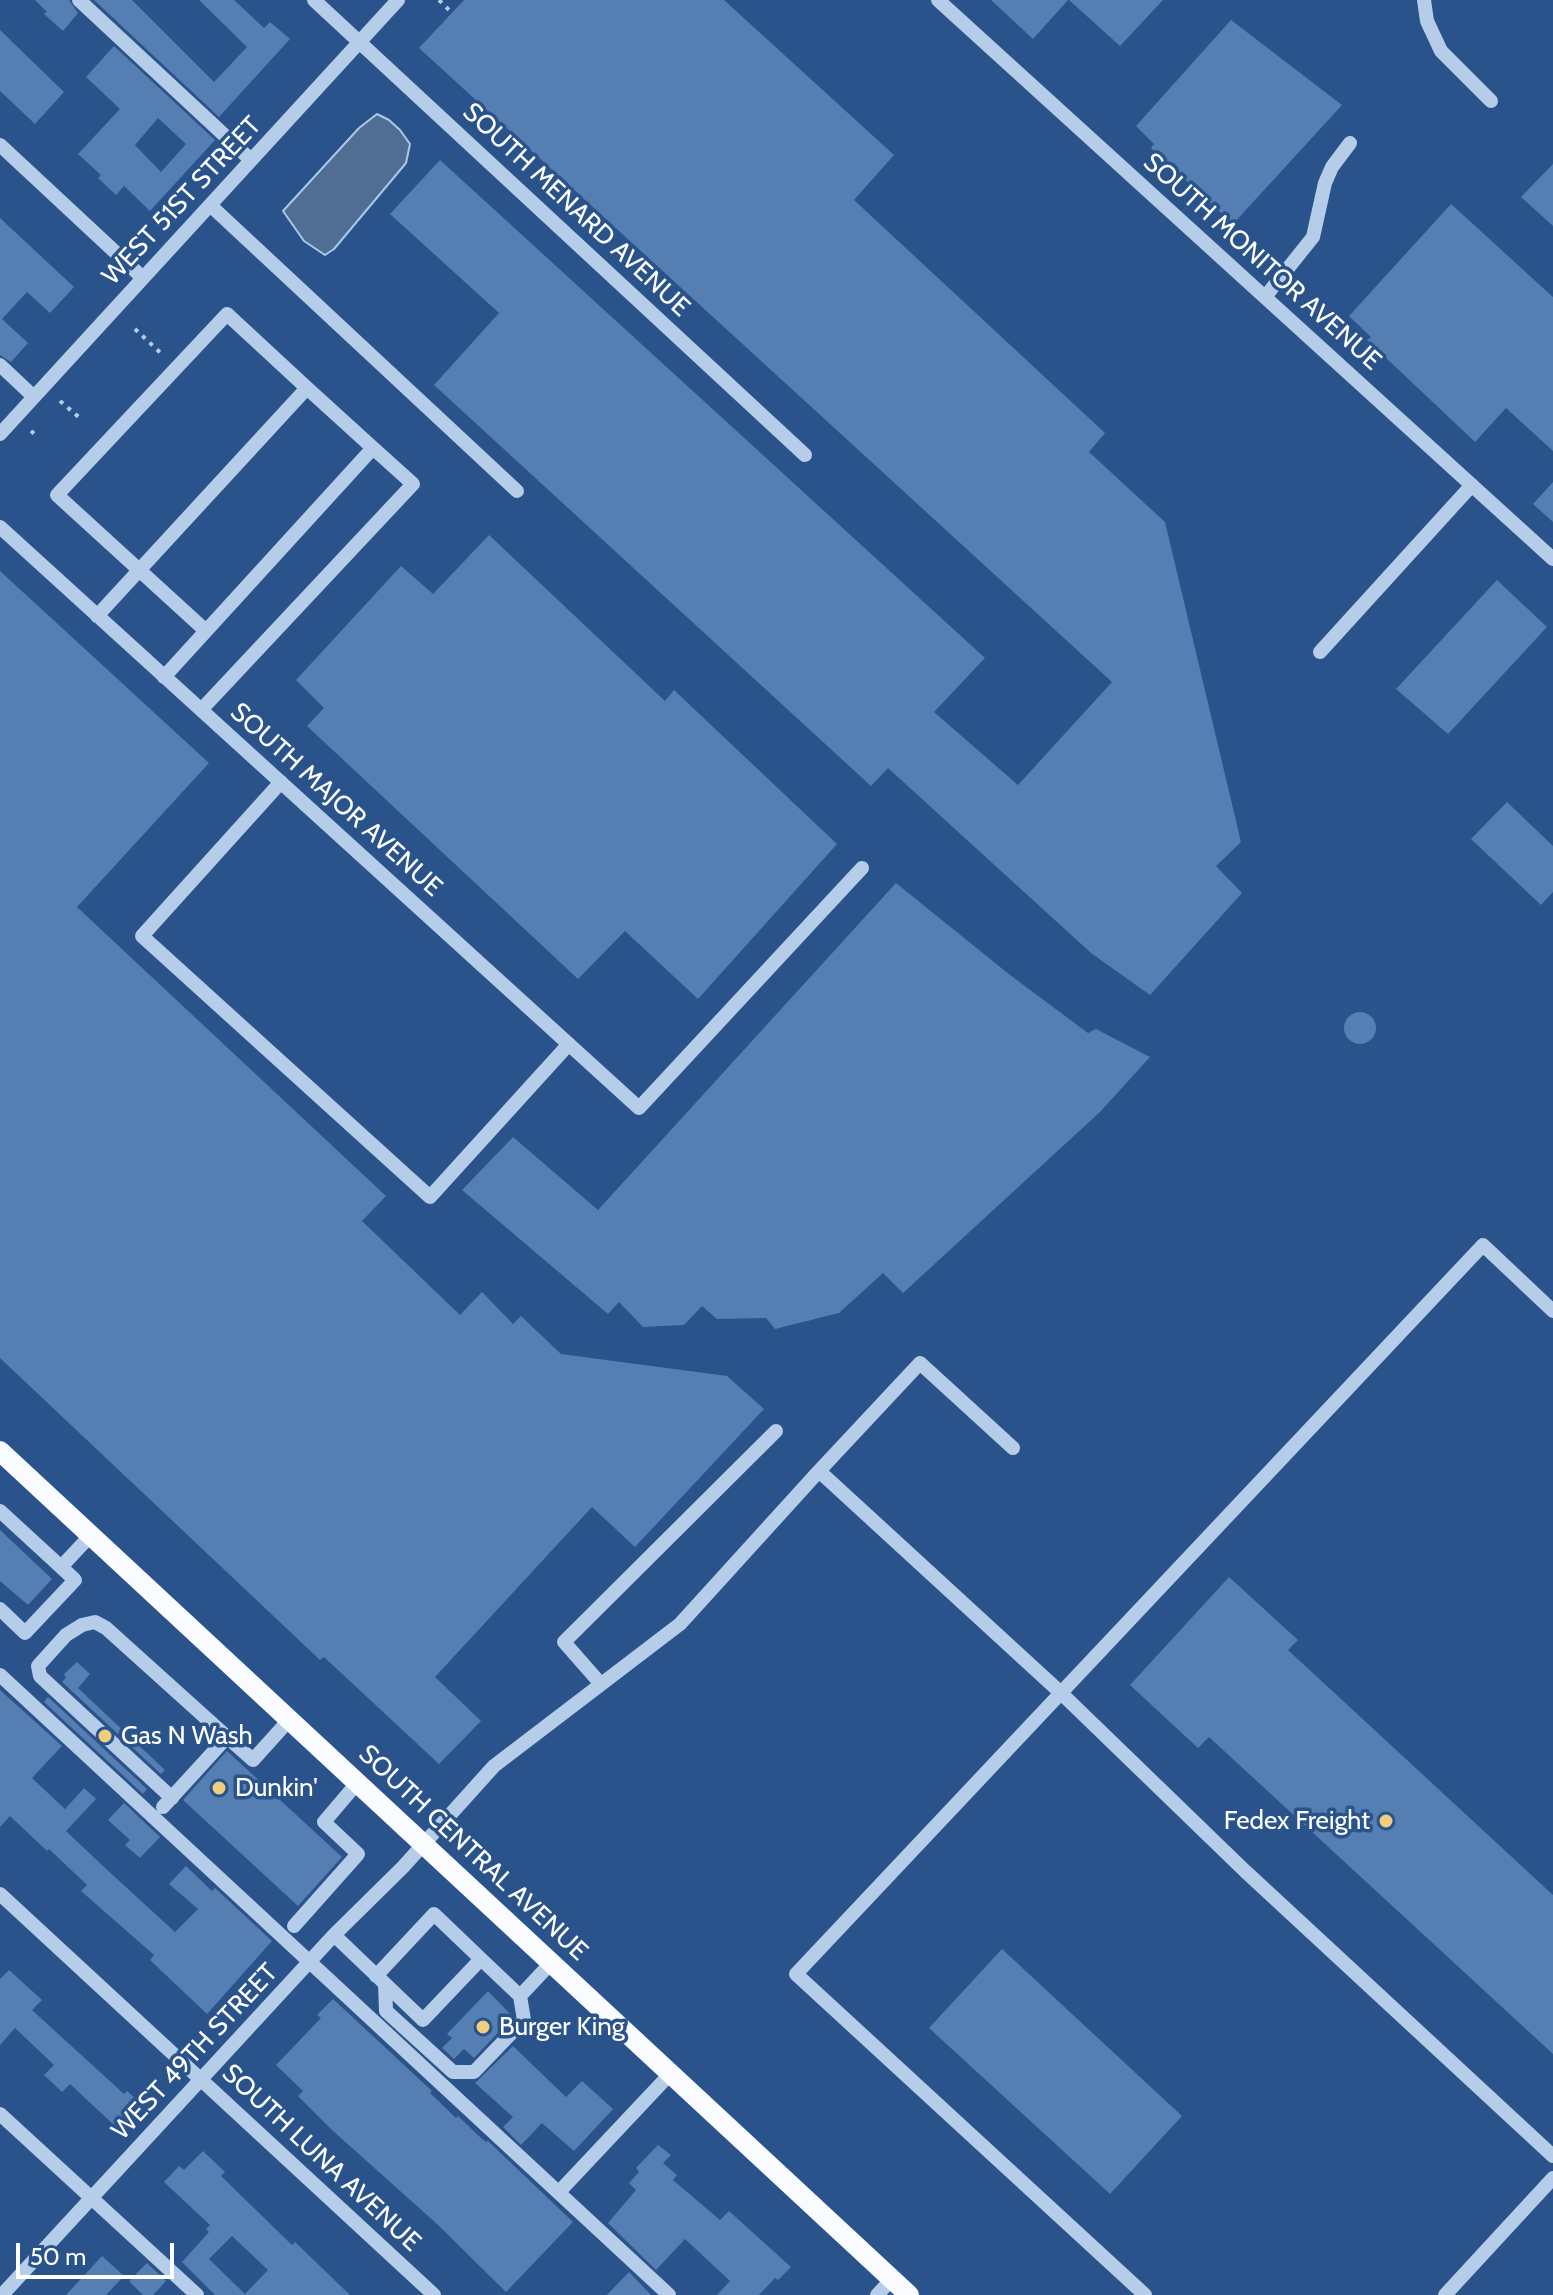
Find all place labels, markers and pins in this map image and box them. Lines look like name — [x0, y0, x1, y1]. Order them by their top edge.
place label: Gas N Wash — [121, 1720, 253, 1752]
marker: Gas N Wash — [96, 1727, 114, 1745]
place label: Dunkin' — [235, 1772, 318, 1804]
marker: Dunkin' — [210, 1779, 228, 1797]
place label: Fedex Freight — [1224, 1805, 1370, 1837]
marker: Fedex Freight — [1377, 1812, 1395, 1830]
place label: Burger King — [499, 2011, 625, 2043]
marker: Burger King — [474, 2018, 492, 2036]

